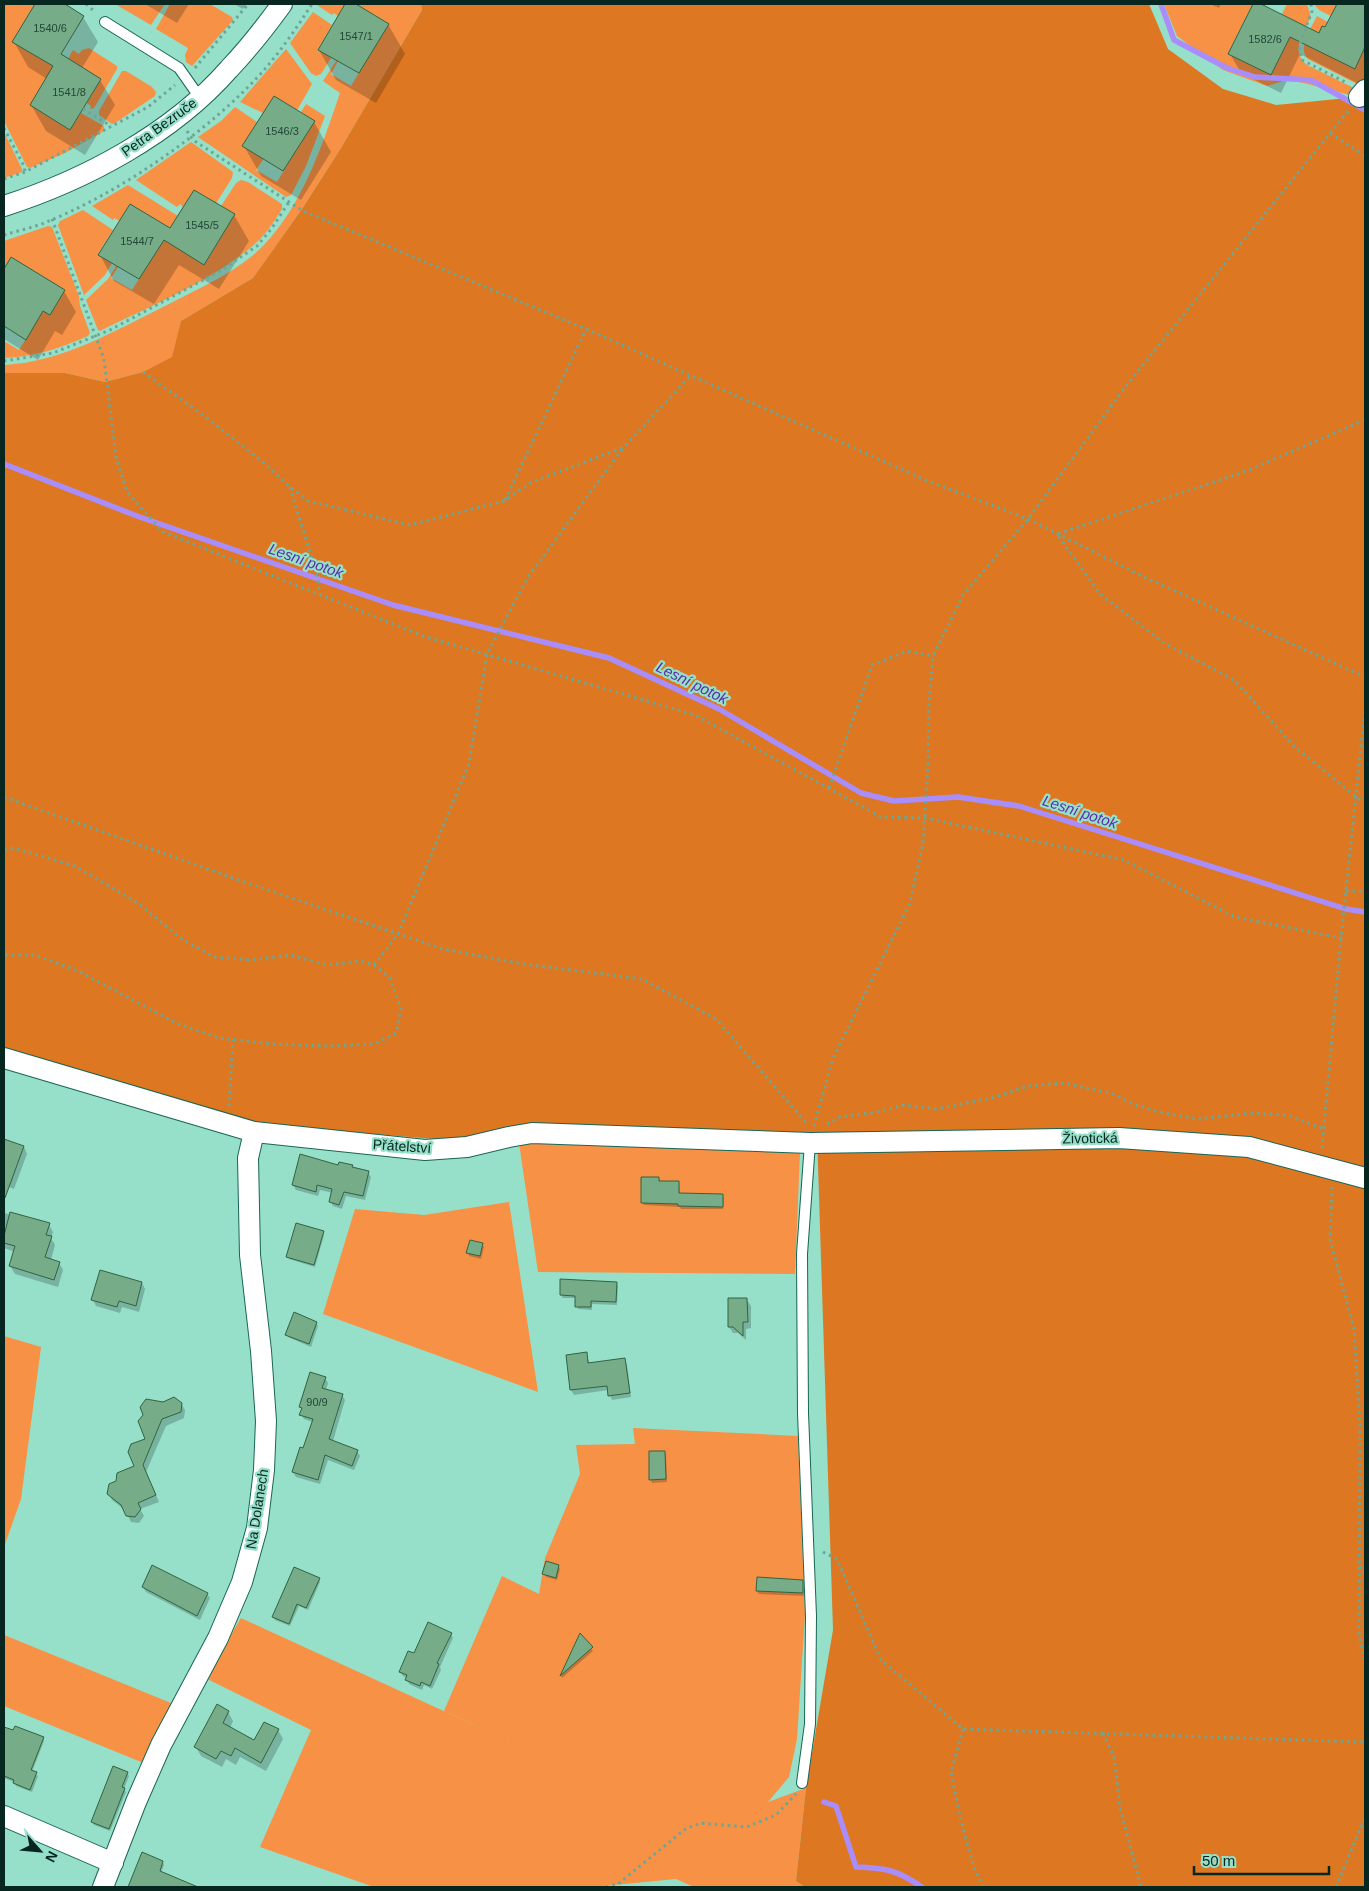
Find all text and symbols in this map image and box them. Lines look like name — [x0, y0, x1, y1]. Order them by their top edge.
house number: 1540/6 — [33, 22, 67, 34]
house number: 1547/1 — [339, 30, 373, 42]
house number: 1582/6 — [1248, 33, 1282, 45]
house number: 1541/8 — [52, 86, 86, 98]
street label: Petra Bezruče — [118, 94, 200, 160]
house number: 1546/3 — [265, 125, 299, 137]
house number: 1545/5 — [185, 219, 219, 231]
house number: 1544/7 — [120, 235, 154, 247]
water label: Lesní potok — [267, 540, 347, 582]
water label: Lesní potok — [654, 658, 732, 708]
water label: Lesní potok — [1041, 791, 1121, 832]
street label: Životická — [1062, 1130, 1118, 1146]
street label: Přátelství — [372, 1136, 432, 1156]
house number: 90/9 — [306, 1396, 328, 1408]
street label: Na Dolanech — [243, 1468, 271, 1550]
north arrow — [15, 1826, 65, 1876]
scale bar — [1194, 1844, 1329, 1876]
text: N — [42, 1849, 61, 1865]
text: 50 m — [1202, 1852, 1235, 1869]

